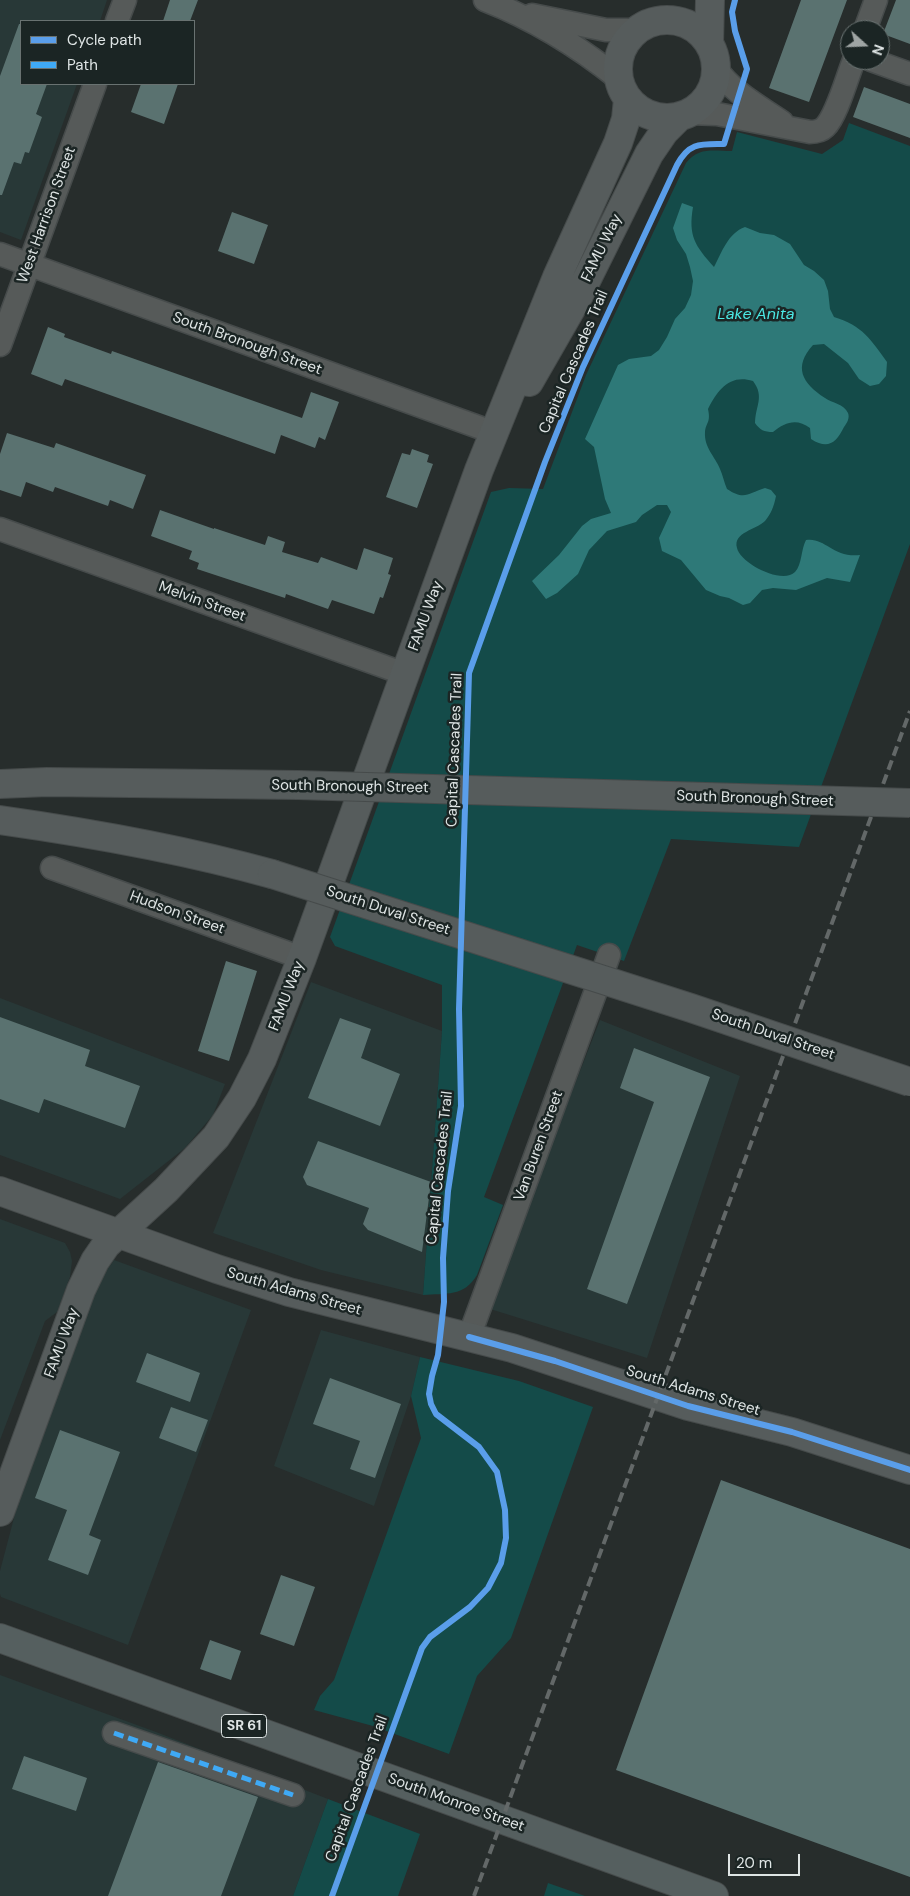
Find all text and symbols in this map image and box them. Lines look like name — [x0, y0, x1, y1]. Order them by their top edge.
legend — [20, 20, 195, 85]
north arrow — [840, 20, 890, 70]
text: Cycle path — [67, 30, 142, 50]
text: N — [868, 42, 888, 58]
text: Path — [67, 55, 98, 75]
street label: West Harrison Street — [14, 144, 80, 286]
street label: FAMU Way — [578, 211, 626, 285]
street label: Capital Cascades Trail — [536, 288, 612, 436]
water label: Lake Anita — [717, 305, 795, 325]
street label: South Bronough Street — [170, 309, 324, 379]
street label: Melvin Street — [156, 578, 248, 626]
street label: FAMU Way — [405, 578, 447, 654]
street label: Capital Cascades Trail — [443, 673, 467, 827]
street label: South Bronough Street — [271, 777, 429, 797]
street label: South Bronough Street — [676, 787, 834, 811]
street label: South Duval Street — [324, 882, 452, 940]
street label: Hudson Street — [127, 887, 227, 939]
street label: FAMU Way — [265, 959, 309, 1033]
street label: South Duval Street — [709, 1005, 837, 1065]
street label: Van Buren Street — [511, 1088, 567, 1204]
street label: Capital Cascades Trail — [423, 1090, 457, 1246]
street label: South Adams Street — [225, 1264, 363, 1320]
street label: FAMU Way — [41, 1305, 83, 1381]
street label: South Adams Street — [624, 1362, 762, 1420]
road number: SR 61 — [222, 1714, 266, 1738]
street label: Capital Cascades Trail — [322, 1714, 392, 1864]
street label: South Monroe Street — [385, 1770, 527, 1836]
scale bar — [730, 1844, 802, 1876]
text: 20 m — [736, 1853, 772, 1873]

